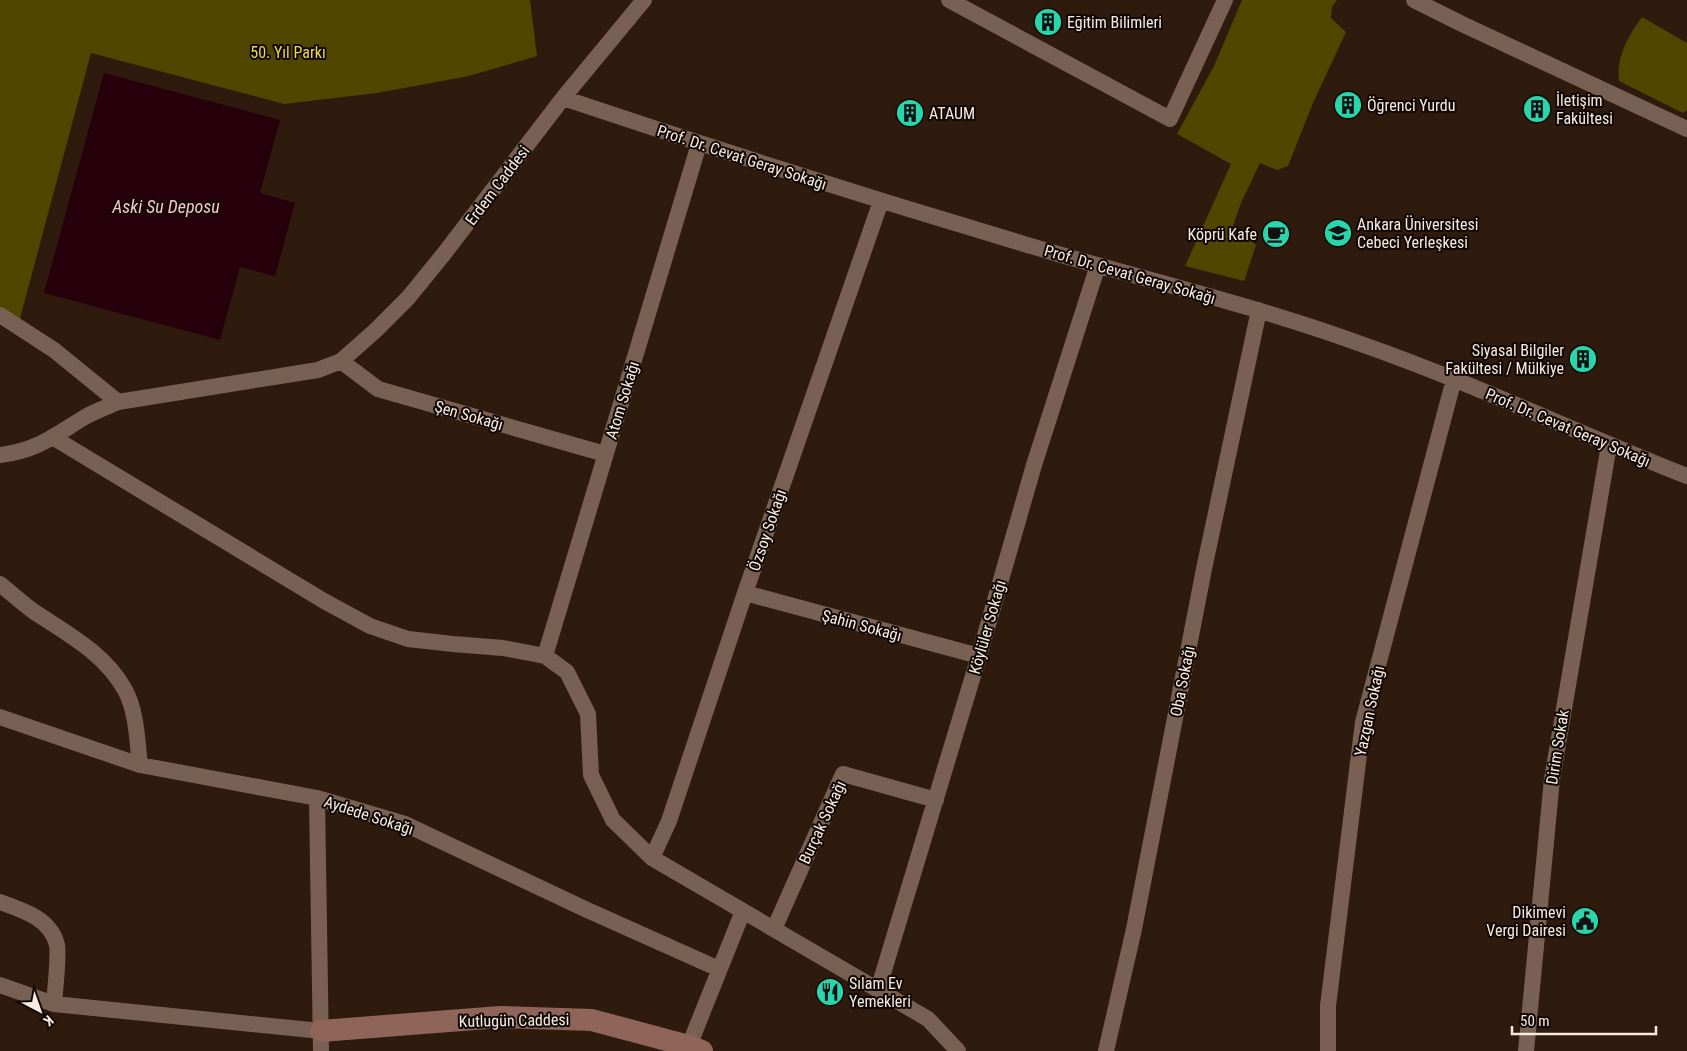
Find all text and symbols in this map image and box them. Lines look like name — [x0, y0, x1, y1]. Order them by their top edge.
building icon: Eğitim Bilimleri — [1033, 7, 1063, 37]
place label: Eğitim Bilimleri — [1067, 13, 1162, 32]
park label: 50. Yıl Parkı — [250, 43, 326, 62]
building icon: Öğrenci Yurdu — [1333, 90, 1363, 120]
place label: İletişim Fakültesi — [1556, 91, 1613, 128]
building icon: İletişim Fakültesi — [1522, 94, 1552, 124]
place label: Öğrenci Yurdu — [1367, 96, 1455, 115]
building icon: ATAUM — [895, 98, 925, 128]
place label: ATAUM — [929, 104, 975, 123]
street label: Prof. Dr. Cevat Geray Sokağı — [655, 121, 829, 194]
street label: Erdem Caddesi — [461, 142, 534, 229]
water label: Aski Su Deposu — [111, 196, 220, 217]
place label: Ankara Üniversitesi Cebeci Yerleşkesi — [1357, 215, 1478, 252]
school or university icon: Ankara Üniversitesi Cebeci Yerleşkesi — [1323, 218, 1353, 248]
cafe icon: Köprü Kafe — [1261, 219, 1291, 249]
place label: Köprü Kafe — [1188, 225, 1257, 244]
street label: Prof. Dr. Cevat Geray Sokağı — [1042, 241, 1218, 308]
place label: Siyasal Bilgiler Fakültesi / Mülkiye — [1445, 341, 1564, 378]
building icon: Siyasal Bilgiler Fakültesi / Mülkiye — [1568, 344, 1598, 374]
street label: Atom Sokağı — [602, 359, 643, 441]
street label: Prof. Dr. Cevat Geray Sokağı — [1483, 384, 1653, 471]
street label: Şen Sokağı — [433, 397, 505, 434]
street label: Özsoy Sokağı — [745, 487, 790, 573]
street label: Köylüler Sokağı — [965, 578, 1010, 676]
street label: Şahin Sokağı — [820, 606, 904, 645]
street label: Oba Sokağı — [1166, 644, 1199, 718]
street label: Yazgan Sokağı — [1351, 664, 1388, 758]
street label: Dirim Sokak — [1542, 708, 1573, 786]
street label: Burçak Sokağı — [795, 777, 850, 867]
street label: Aydede Sokağı — [322, 792, 416, 839]
place label: Dikimevi Vergi Dairesi — [1486, 903, 1566, 940]
public building icon: Dikimevi Vergi Dairesi — [1570, 906, 1600, 936]
place label: Sılam Ev Yemekleri — [849, 974, 911, 1011]
restaurant icon: Sılam Ev Yemekleri — [815, 977, 845, 1007]
north arrow — [15, 986, 65, 1036]
scale bar — [1512, 1004, 1656, 1036]
street label: Kutlugün Caddesi — [459, 1010, 569, 1031]
text: K — [40, 1012, 57, 1030]
text: 50 m — [1520, 1012, 1550, 1030]

